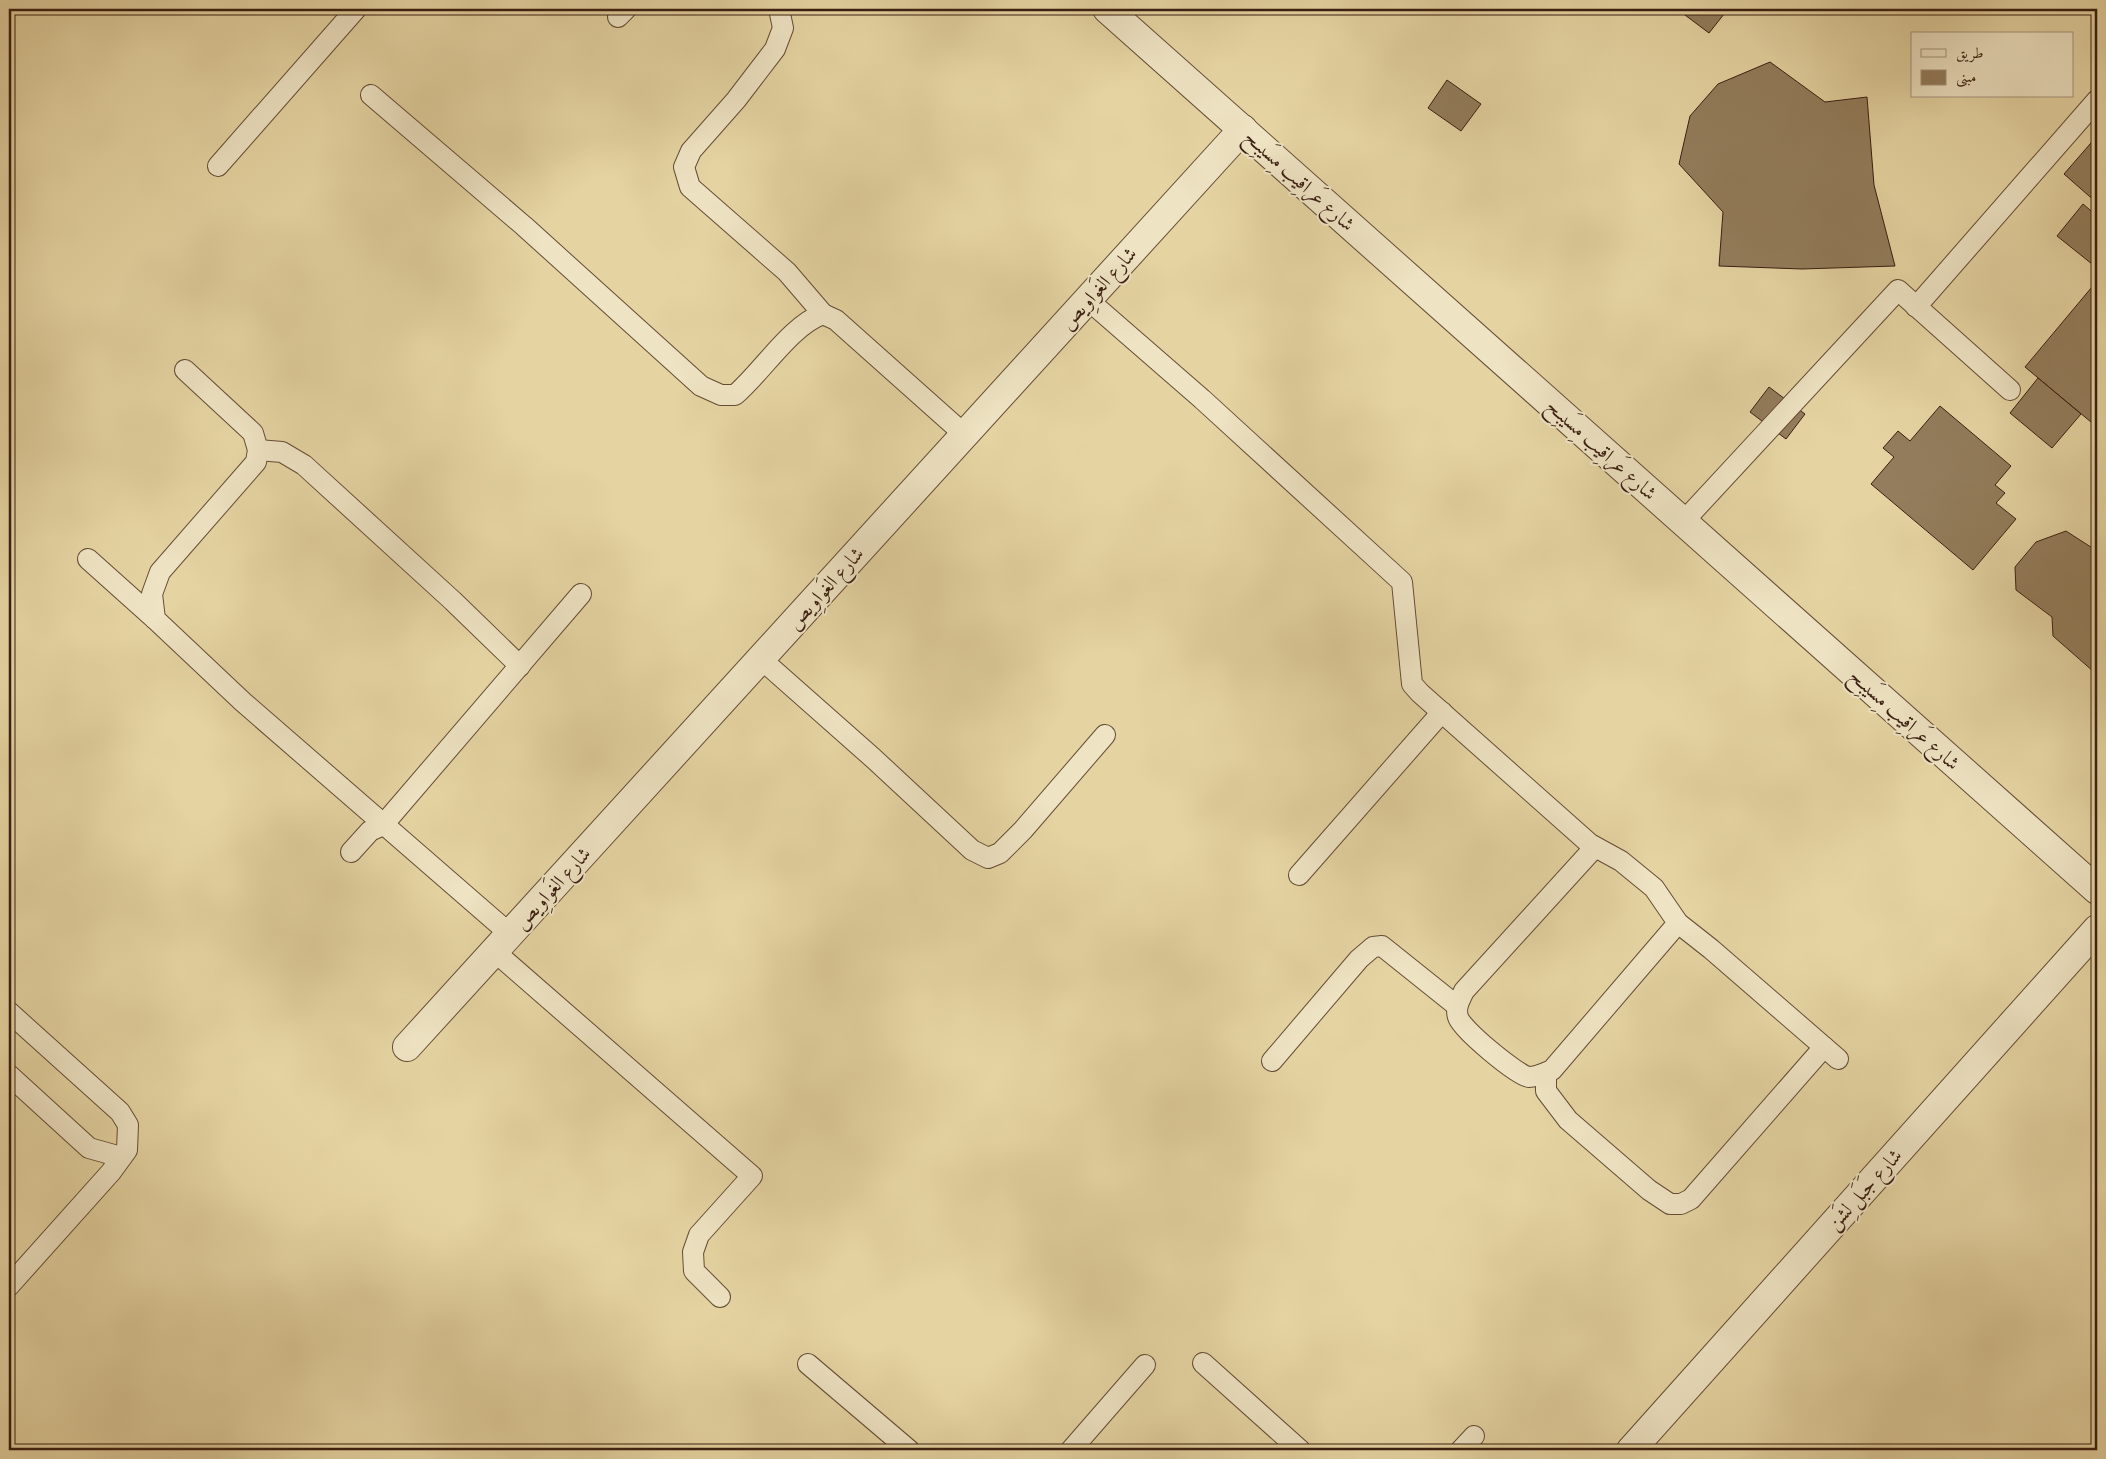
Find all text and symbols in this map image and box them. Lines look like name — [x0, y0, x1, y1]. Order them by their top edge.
legend — [1911, 32, 2074, 98]
text: طريق — [1956, 44, 1983, 65]
text: مبنى — [1956, 68, 1976, 89]
street label: شارع عَراقِيب مِسَيبِح — [1236, 123, 1362, 240]
street label: شارع الغَواوِيص — [1053, 240, 1146, 338]
street label: شارع عَراقِيب مِسَيبِح — [1538, 392, 1664, 509]
street label: شارع الغَواوِيص — [780, 540, 873, 638]
street label: شارع عَراقِيب مِسَيبِح — [1841, 662, 1967, 779]
street label: شارع الغَواوِيص — [507, 840, 600, 938]
street label: شارع جَبَل لِشَن — [1820, 1142, 1911, 1239]

